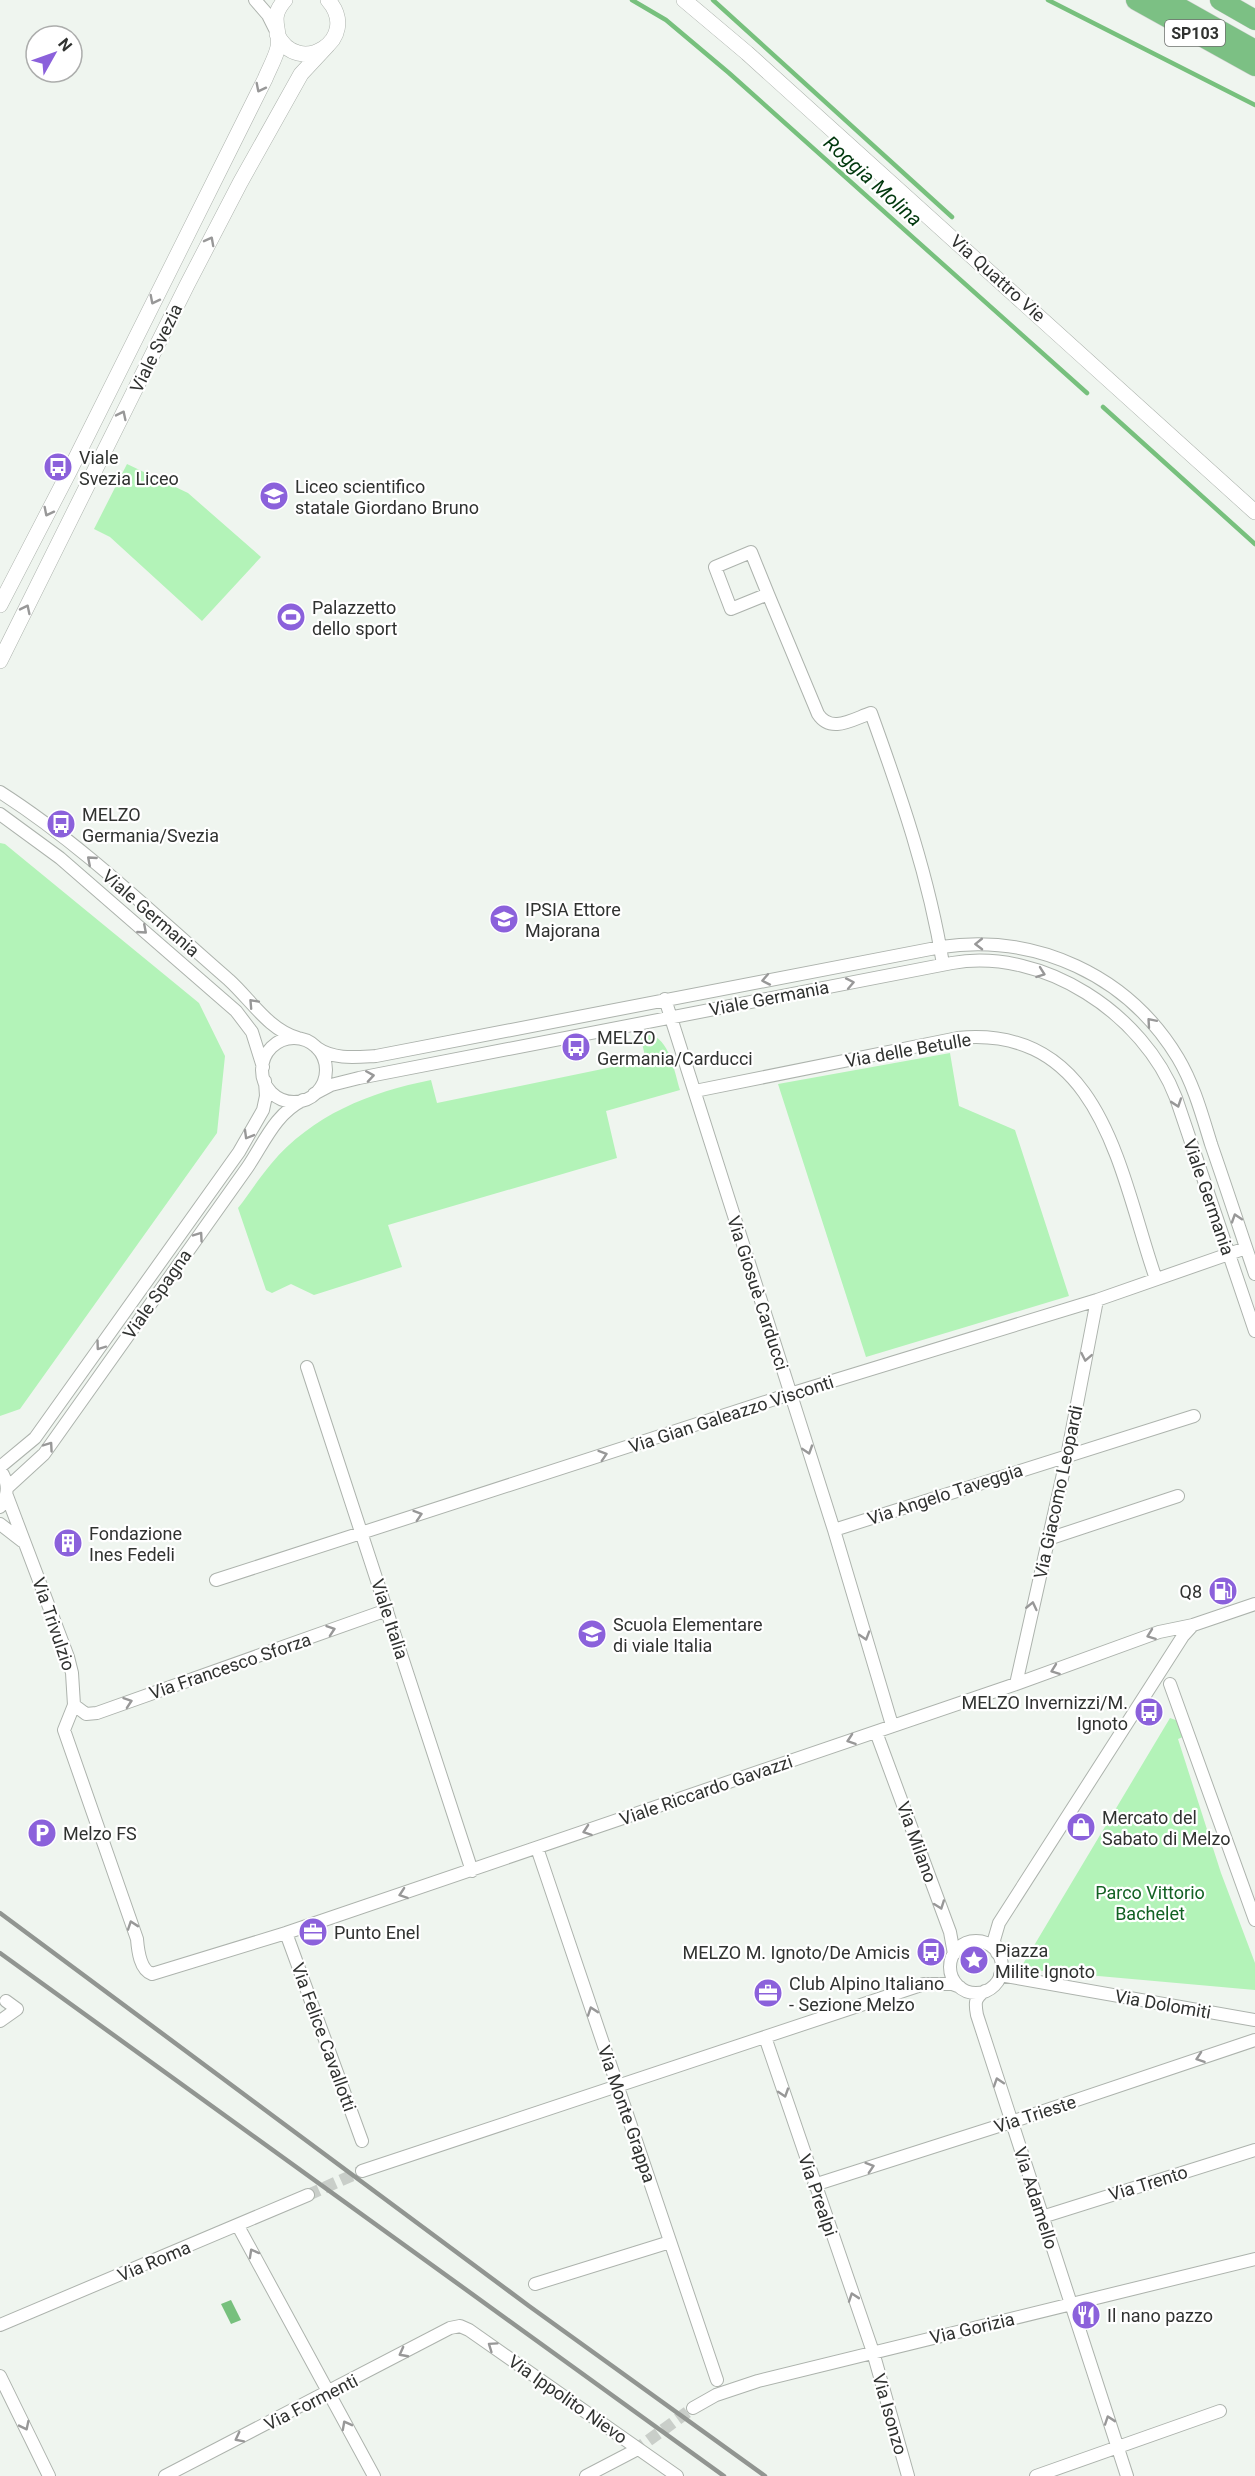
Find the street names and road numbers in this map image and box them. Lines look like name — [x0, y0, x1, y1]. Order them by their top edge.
road number: SP103 — [1165, 20, 1225, 46]
street label: Via Quattro Vie — [946, 230, 1050, 326]
street label: Viale Svezia — [126, 300, 186, 396]
street label: Viale Germania — [98, 865, 204, 961]
street label: Viale Germania — [707, 976, 831, 1020]
street label: Via delle Betulle — [843, 1029, 973, 1071]
street label: Viale Germania — [1179, 1136, 1239, 1258]
street label: Via Giosuè Carducci — [723, 1213, 793, 1373]
street label: Viale Spagna — [118, 1245, 196, 1343]
street label: Via Gian Galeazzo Visconti — [626, 1371, 836, 1457]
street label: Via Giacomo Leopardi — [1029, 1403, 1087, 1581]
street label: Via Angelo Taveggia — [865, 1459, 1025, 1529]
street label: Via Trivulzio — [28, 1575, 80, 1673]
street label: Viale Italia — [367, 1576, 413, 1662]
street label: Via Francesco Sforza — [146, 1628, 314, 1704]
street label: Viale Riccardo Gavazzi — [617, 1751, 795, 1829]
street label: Via Milano — [893, 1799, 941, 1885]
street label: Via Felice Cavallotti — [287, 1960, 361, 2114]
street label: Via Dolomiti — [1113, 1985, 1213, 2023]
street label: Via Monte Grappa — [594, 2043, 660, 2185]
street label: Via Trieste — [992, 2091, 1078, 2137]
street label: Via Adamello — [1010, 2144, 1062, 2252]
street label: Via Prealpi — [794, 2151, 842, 2239]
street label: Via Trento — [1106, 2161, 1190, 2205]
street label: Via Roma — [114, 2236, 194, 2286]
street label: Via Gorizia — [928, 2308, 1016, 2348]
street label: Via Ippolito Nievo — [505, 2350, 631, 2448]
street label: Via Formenti — [261, 2370, 361, 2434]
street label: Via Isonzo — [868, 2371, 912, 2457]

